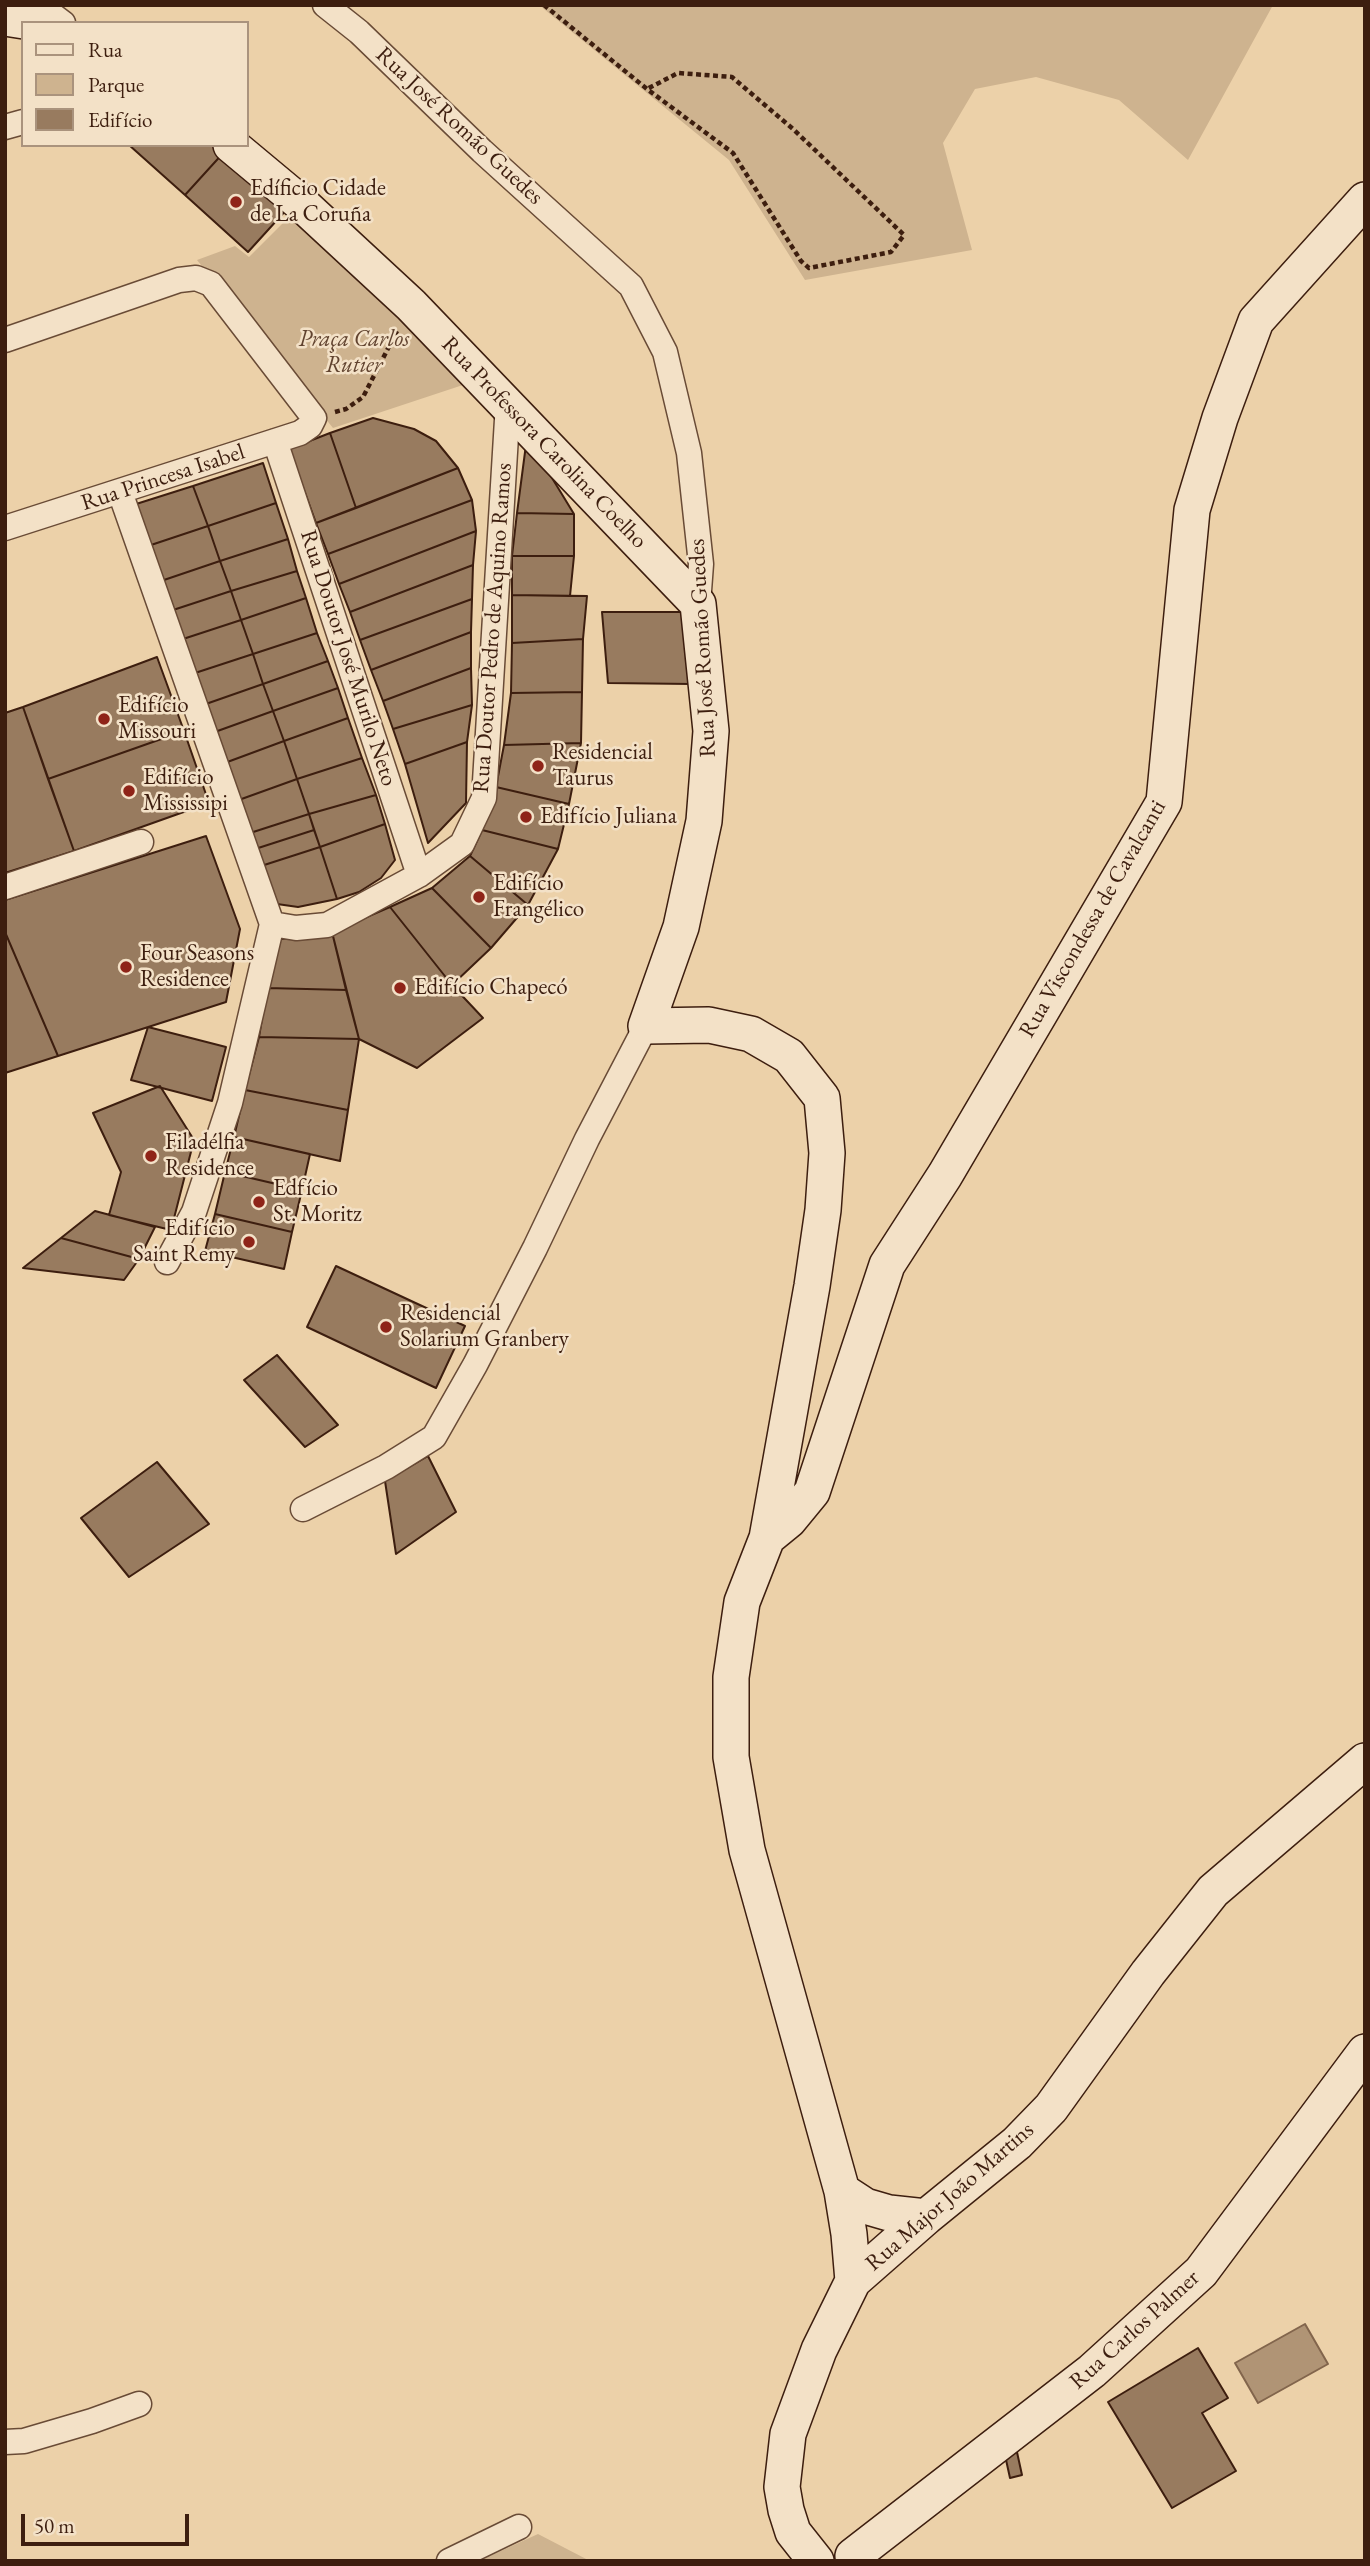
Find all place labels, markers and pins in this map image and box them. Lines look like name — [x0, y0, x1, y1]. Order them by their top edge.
place label: Edíficio Cidade de La Coruña — [250, 175, 386, 229]
marker: Edíficio Cidade de La Coruña — [228, 194, 244, 210]
place label: Edifício Missouri — [118, 692, 196, 746]
marker: Edifício Missouri — [96, 711, 112, 727]
place label: Residencial Taurus — [552, 739, 653, 793]
marker: Residencial Taurus — [530, 758, 546, 774]
place label: Edifício Mississipi — [143, 764, 228, 818]
marker: Edifício Mississipi — [121, 783, 137, 799]
place label: Edifício Juliana — [540, 803, 677, 831]
marker: Edifício Juliana — [518, 809, 534, 825]
place label: Edifício Frangélico — [493, 870, 584, 924]
marker: Edifício Frangélico — [471, 889, 487, 905]
place label: Four Seasons Residence — [140, 940, 254, 994]
marker: Four Seasons Residence — [118, 959, 134, 975]
place label: Edifício Chapecó — [414, 974, 568, 1002]
marker: Edifício Chapecó — [392, 980, 408, 996]
place label: Filadélfia Residence — [165, 1129, 254, 1183]
marker: Filadélfia Residence — [143, 1148, 159, 1164]
place label: Edfício St. Moritz — [273, 1175, 362, 1229]
marker: Edfício St. Moritz — [251, 1194, 267, 1210]
place label: Edifício Saint Remy — [133, 1215, 235, 1269]
marker: Edifício Saint Remy — [241, 1234, 257, 1250]
place label: Residencial Solarium Granbery — [400, 1300, 569, 1354]
marker: Residencial Solarium Granbery — [378, 1319, 394, 1335]

